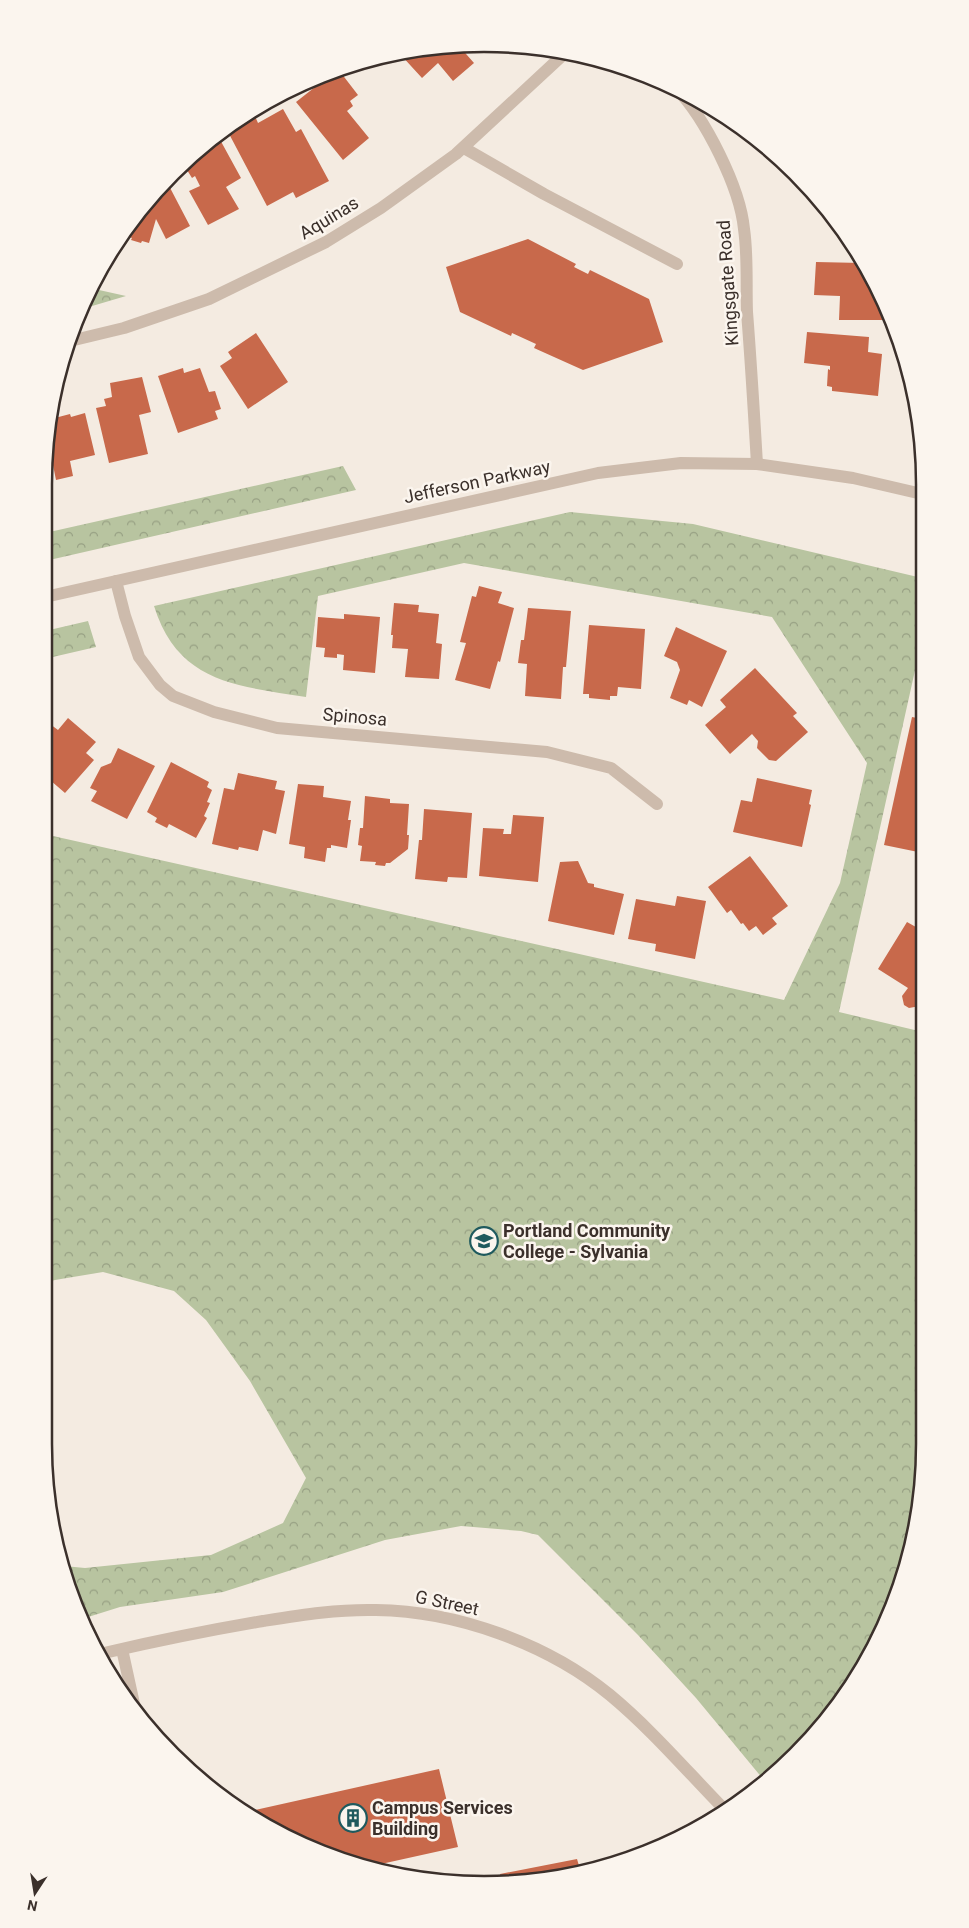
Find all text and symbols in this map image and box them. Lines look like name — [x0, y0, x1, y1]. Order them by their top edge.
street label: Aquinas — [295, 192, 362, 243]
street label: Kingsgate Road — [713, 219, 742, 347]
street label: Jefferson Parkway — [402, 456, 553, 507]
street label: Spinosa — [322, 703, 388, 730]
place label: Portland Community College - Sylvania — [503, 1220, 671, 1262]
school or university icon: Portland Community College - Sylvania — [469, 1226, 499, 1256]
street label: G Street — [414, 1586, 481, 1619]
place label: Campus Services Building — [372, 1797, 513, 1839]
building icon: Campus Services Building — [338, 1803, 368, 1833]
north arrow — [10, 1868, 60, 1918]
text: N — [26, 1897, 39, 1915]

